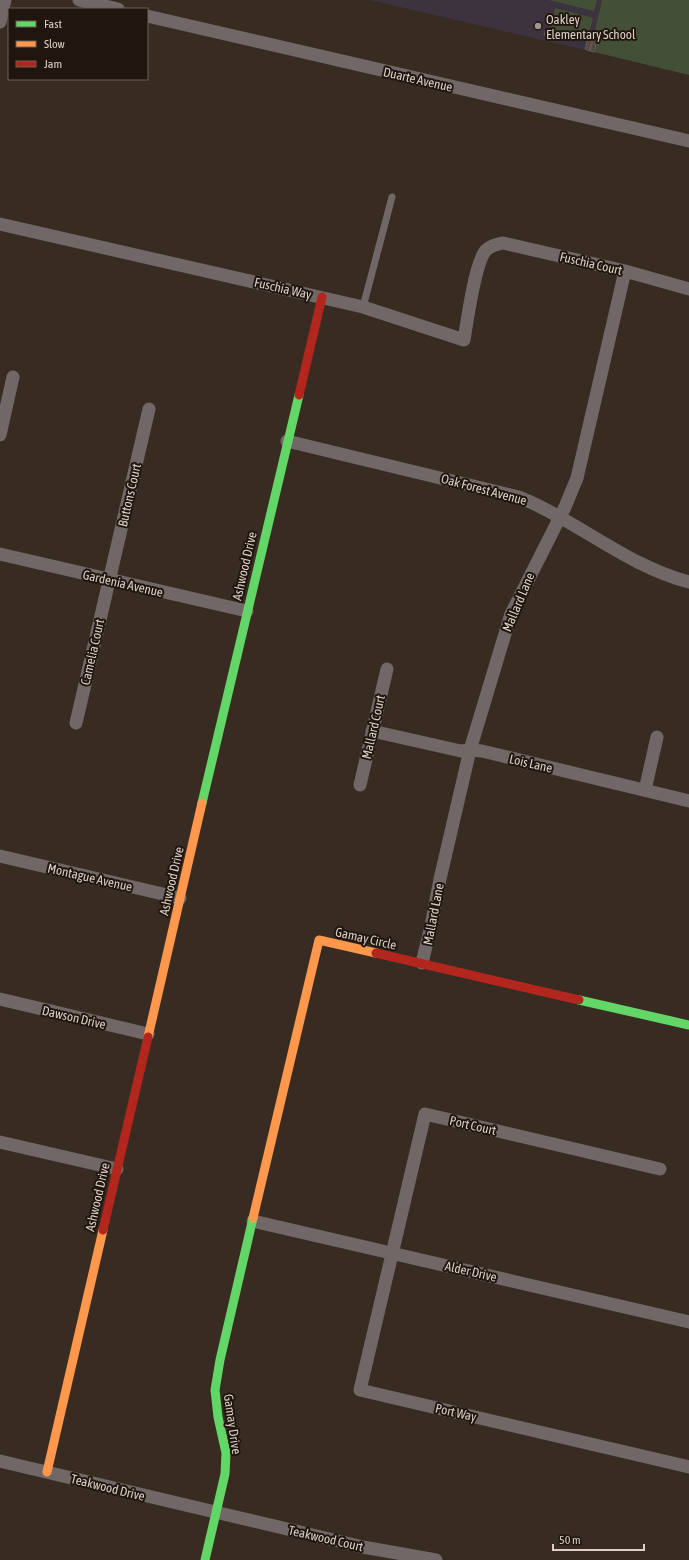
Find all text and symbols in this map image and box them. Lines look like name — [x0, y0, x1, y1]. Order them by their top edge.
legend — [8, 8, 148, 80]
place label: Oakley Elementary School — [546, 12, 636, 42]
text: Fast — [44, 17, 62, 31]
marker: Oakley Elementary School — [533, 21, 543, 31]
text: Slow — [44, 37, 65, 51]
text: Jam — [44, 57, 62, 71]
street label: Duarte Avenue — [382, 64, 454, 95]
street label: Fuschia Court — [558, 249, 624, 278]
street label: Fuschia Way — [253, 275, 314, 303]
street label: Buttons Court — [115, 462, 144, 528]
street label: Oak Forest Avenue — [439, 471, 528, 508]
street label: Ashwood Drive — [229, 530, 260, 602]
street label: Gardenia Avenue — [81, 567, 165, 600]
street label: Mallard Lane — [499, 570, 538, 634]
street label: Camelia Court — [78, 617, 107, 686]
street label: Mallard Court — [359, 693, 388, 761]
street label: Lois Lane — [508, 751, 554, 776]
street label: Ashwood Drive — [156, 845, 187, 917]
street label: Montague Avenue — [46, 860, 134, 895]
street label: Mallard Lane — [420, 882, 447, 946]
street label: Gamay Circle — [334, 924, 398, 953]
street label: Dawson Drive — [40, 1003, 107, 1032]
street label: Port Court — [448, 1113, 498, 1138]
street label: Ashwood Drive — [82, 1161, 113, 1233]
street label: Alder Drive — [444, 1258, 498, 1285]
street label: Gamay Drive — [221, 1393, 244, 1455]
street label: Port Way — [434, 1400, 479, 1425]
street label: Teakwood Drive — [69, 1471, 146, 1504]
street label: Teakwood Court — [287, 1523, 365, 1554]
scale bar — [553, 1526, 644, 1552]
text: 50 m — [559, 1533, 581, 1547]

